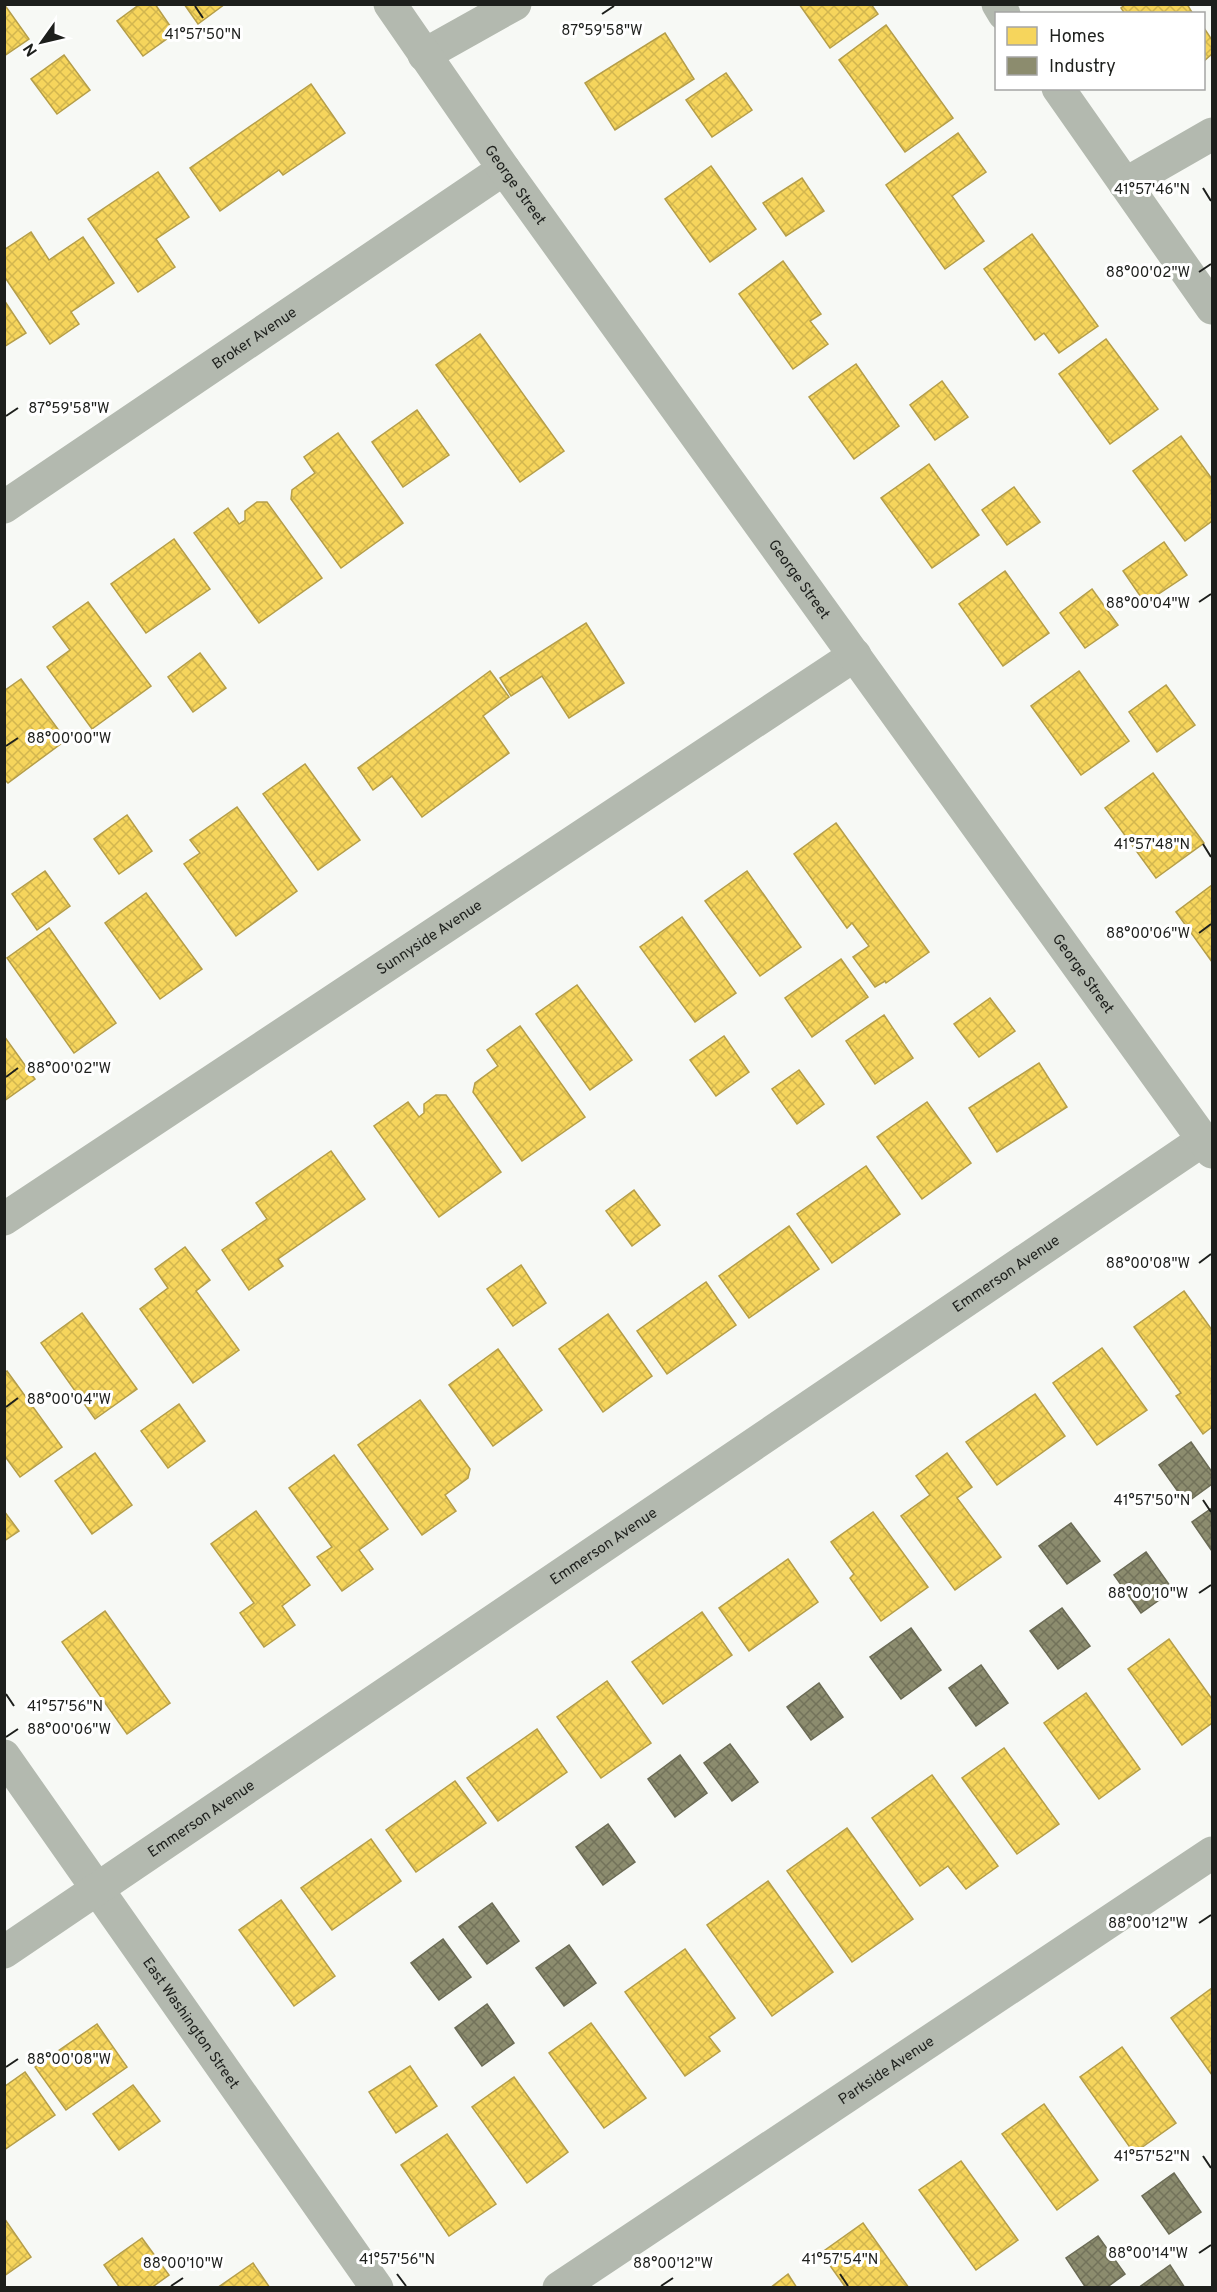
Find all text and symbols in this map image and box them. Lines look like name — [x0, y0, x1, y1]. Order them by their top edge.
north arrow — [12, 12, 72, 72]
legend — [995, 12, 1205, 90]
text: 87°59'58"W — [561, 22, 643, 41]
text: 41°57'50"N — [165, 26, 241, 45]
text: Homes — [1049, 26, 1105, 49]
text: N — [20, 39, 43, 60]
text: Industry — [1049, 56, 1116, 79]
street label: George Street — [479, 142, 549, 229]
text: 41°57'46"N — [1114, 181, 1190, 200]
text: 88°00'02"W — [1106, 264, 1190, 283]
street label: Broker Avenue — [209, 304, 301, 375]
text: 87°59'58"W — [28, 400, 110, 419]
street label: George Street — [763, 536, 833, 624]
text: 88°00'04"W — [1106, 595, 1190, 614]
text: 88°00'00"W — [27, 730, 111, 749]
text: 41°57'48"N — [1114, 836, 1190, 855]
street label: Sunnyside Avenue — [374, 897, 486, 980]
text: 88°00'06"W — [1106, 925, 1190, 944]
street label: George Street — [1047, 931, 1117, 1018]
text: 88°00'02"W — [27, 1060, 111, 1079]
street label: Emmerson Avenue — [949, 1232, 1064, 1318]
text: 88°00'08"W — [1106, 1255, 1190, 1274]
text: 88°00'04"W — [27, 1391, 111, 1410]
text: 41°57'50"N — [1114, 1492, 1190, 1511]
street label: Emmerson Avenue — [547, 1504, 662, 1590]
text: 88°00'10"W — [1108, 1585, 1188, 1604]
text: 41°57'56"N — [27, 1698, 103, 1717]
text: 88°00'06"W — [27, 1721, 111, 1740]
street label: Emmerson Avenue — [145, 1777, 259, 1863]
text: 88°00'12"W — [1108, 1915, 1188, 1934]
street label: East Washington Street — [137, 1954, 243, 2093]
street label: Parkside Avenue — [835, 2033, 938, 2110]
text: 88°00'08"W — [27, 2051, 111, 2070]
text: 41°57'52"N — [1114, 2148, 1190, 2167]
text: 88°00'14"W — [1108, 2245, 1188, 2264]
text: 41°57'56"N — [359, 2251, 435, 2270]
text: 41°57'54"N — [802, 2251, 878, 2270]
text: 88°00'10"W — [143, 2255, 223, 2274]
text: 88°00'12"W — [633, 2255, 713, 2274]

